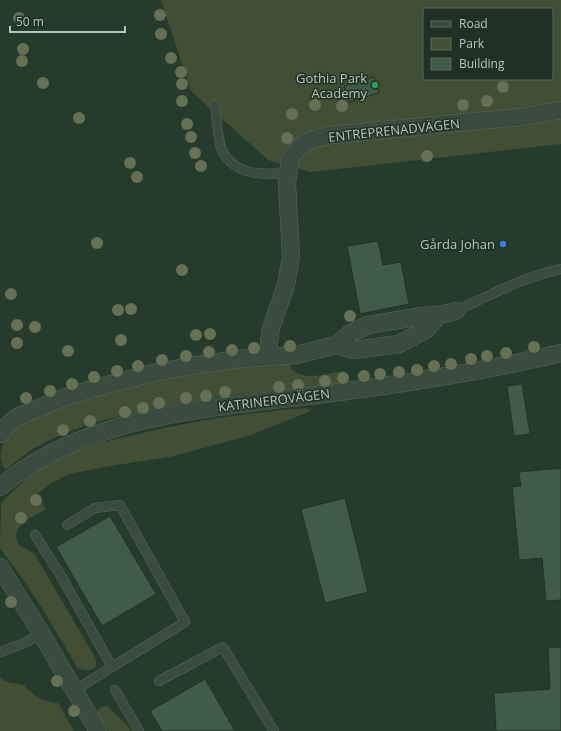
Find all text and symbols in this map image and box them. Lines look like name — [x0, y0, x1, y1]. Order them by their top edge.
scale bar — [10, 8, 125, 34]
legend — [423, 8, 553, 80]
text: 50 m — [16, 13, 44, 30]
text: Road — [459, 15, 488, 32]
text: Park — [459, 35, 485, 52]
text: Building — [459, 55, 505, 72]
place label: Gothia Park Academy — [296, 69, 367, 102]
marker: Gothia Park Academy — [370, 80, 380, 90]
street label: ENTREPRENADVÄGEN — [327, 114, 461, 146]
place label: Gårda Johan — [420, 235, 495, 253]
marker: Gårda Johan — [498, 239, 508, 249]
street label: KATRINEROVÄGEN — [217, 384, 331, 416]

